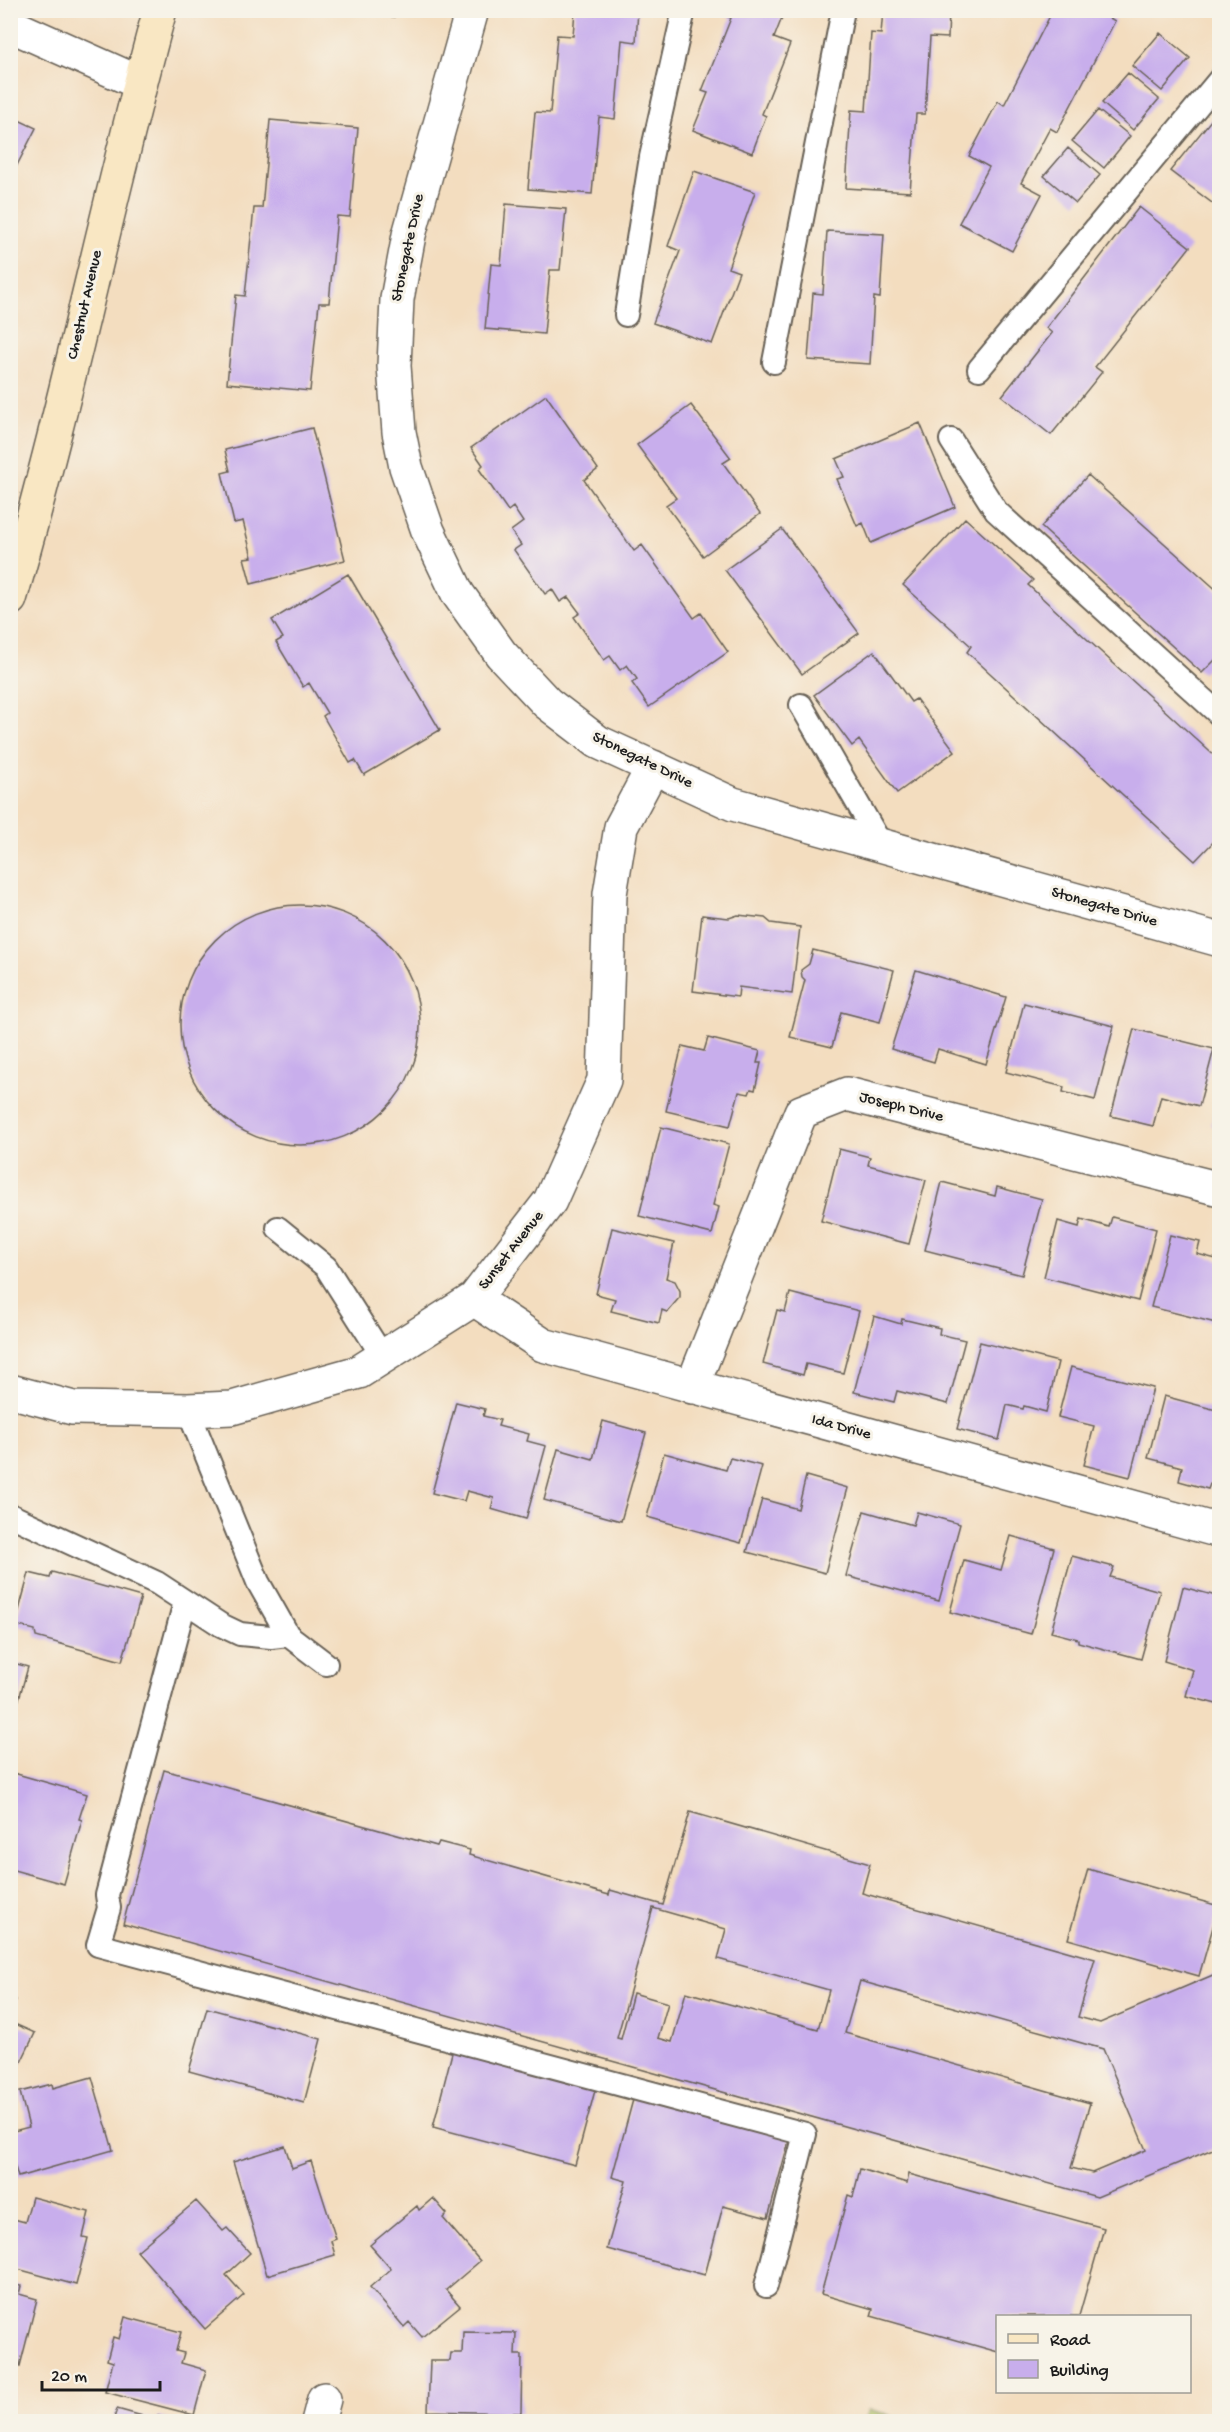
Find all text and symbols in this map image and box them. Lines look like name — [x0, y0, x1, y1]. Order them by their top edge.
street label: Stonegate Drive — [388, 192, 430, 304]
street label: Chestnut Avenue — [64, 248, 108, 361]
street label: Stonegate Drive — [589, 728, 696, 794]
street label: Stonegate Drive — [1049, 884, 1160, 932]
street label: Joseph Drive — [857, 1088, 946, 1128]
street label: Sunset Avenue — [475, 1207, 549, 1294]
street label: Ida Drive — [809, 1411, 874, 1445]
legend — [996, 2315, 1191, 2393]
text: Road — [1050, 2331, 1091, 2352]
scale bar — [42, 2354, 160, 2392]
text: Building — [1049, 2361, 1109, 2382]
text: 20 m — [51, 2367, 87, 2388]

